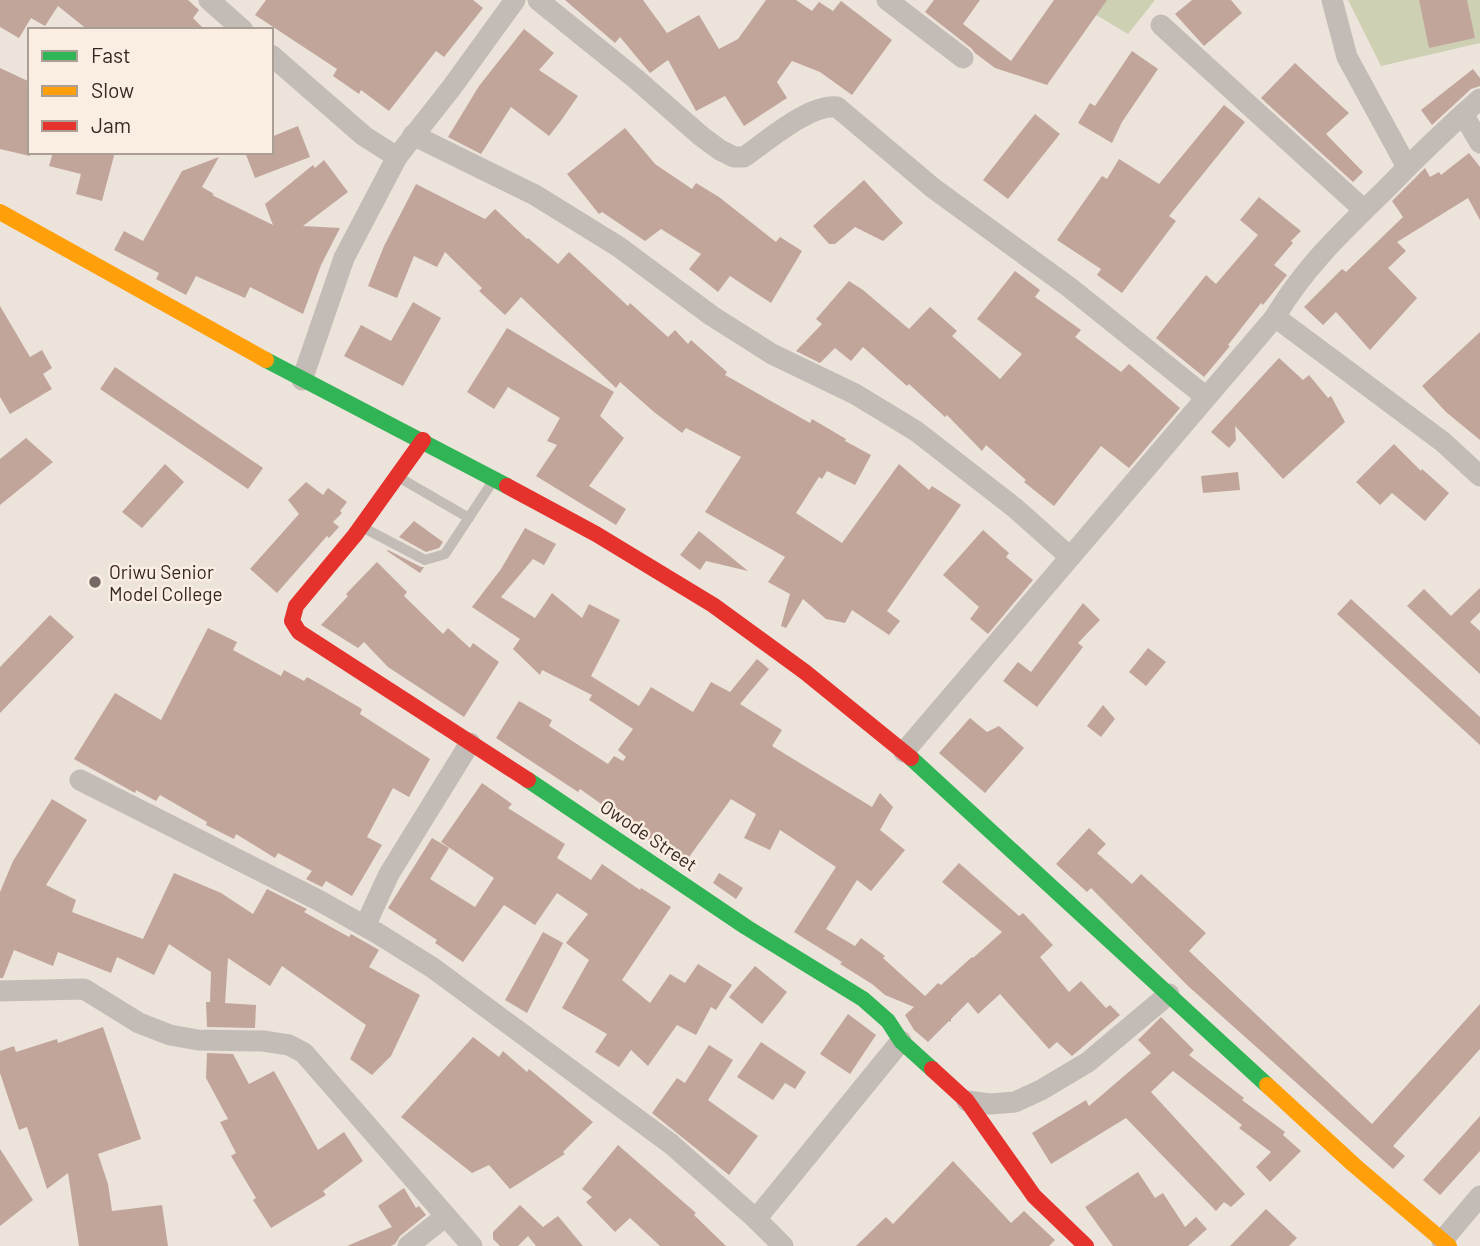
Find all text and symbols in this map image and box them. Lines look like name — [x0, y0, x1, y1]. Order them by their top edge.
legend — [28, 28, 273, 154]
text: Fast — [91, 42, 131, 67]
text: Slow — [91, 77, 134, 102]
text: Jam — [91, 112, 131, 137]
place label: Oriwu Senior Model College — [109, 560, 223, 605]
marker: Oriwu Senior Model College — [87, 574, 103, 590]
street label: Owode Street — [596, 794, 702, 876]

